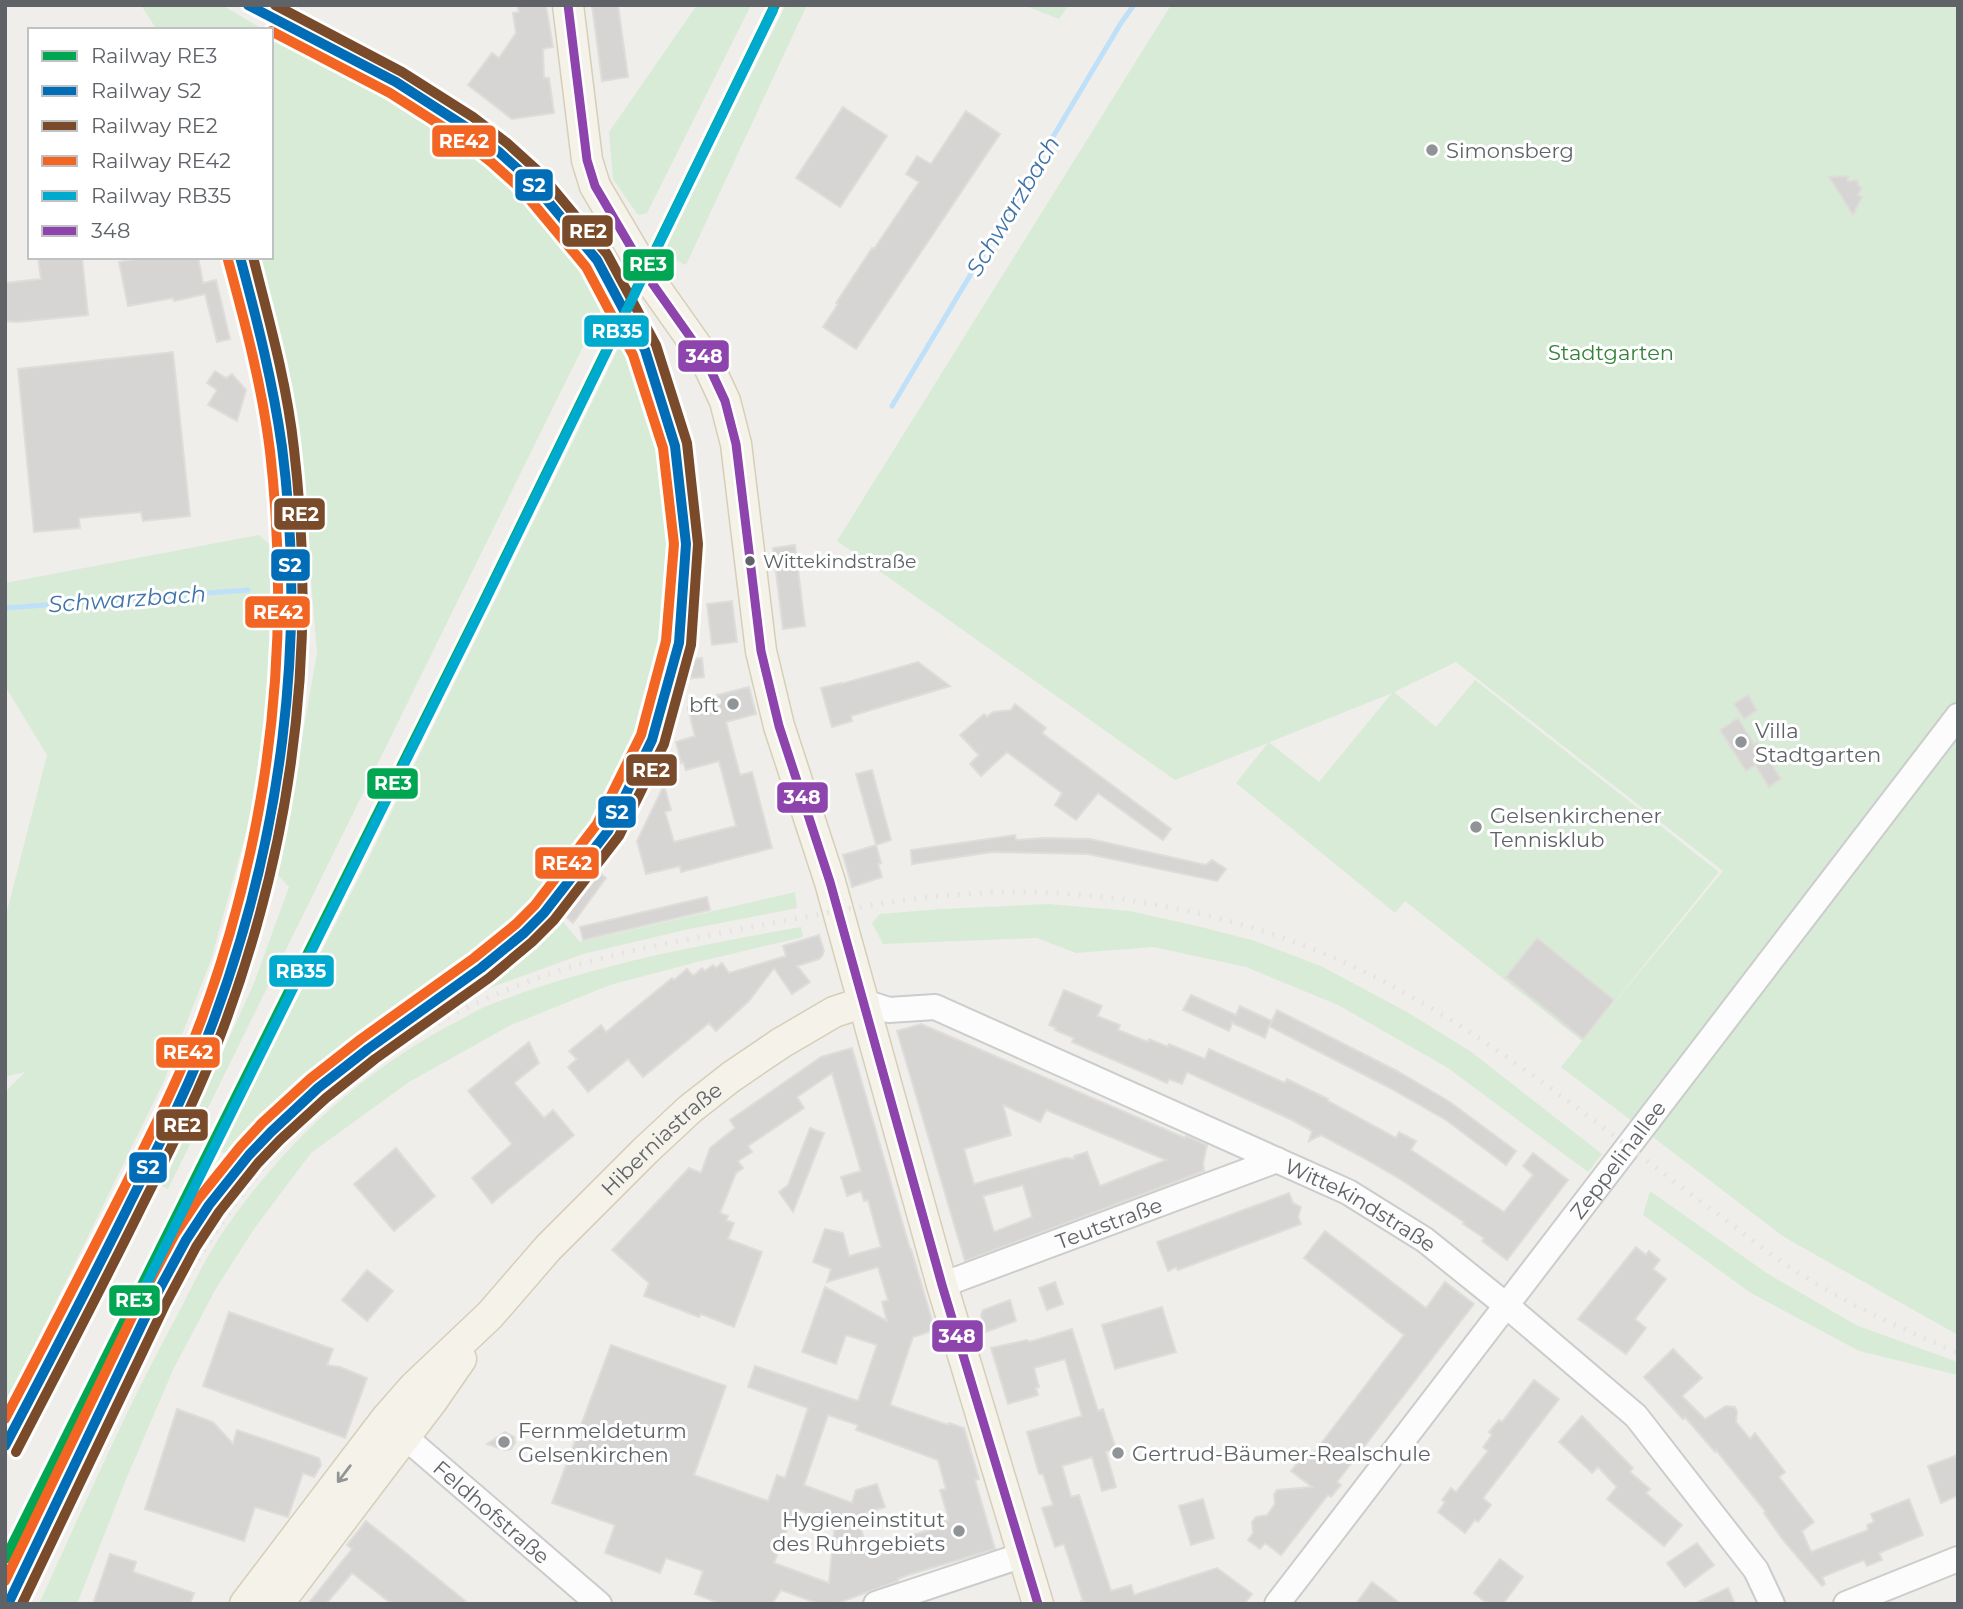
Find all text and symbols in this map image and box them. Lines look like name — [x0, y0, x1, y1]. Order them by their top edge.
legend — [28, 28, 273, 259]
text: Railway RE3 — [91, 43, 217, 68]
text: Railway S2 — [91, 78, 202, 103]
text: Railway RE2 — [91, 113, 218, 138]
line badge: RE42 — [431, 124, 497, 158]
text: RE42 — [439, 130, 489, 153]
water label: Schwarzbach — [960, 131, 1066, 281]
place label: Simonsberg — [1446, 138, 1574, 163]
marker: Simonsberg — [1424, 142, 1440, 158]
text: Railway RE42 — [91, 148, 231, 173]
line badge: S2 — [514, 168, 554, 202]
text: S2 — [522, 174, 546, 197]
text: Railway RB35 — [91, 183, 231, 208]
line badge: RE2 — [561, 214, 614, 248]
text: 348 — [91, 218, 130, 243]
text: RE2 — [569, 220, 607, 243]
line badge: RE3 — [622, 248, 675, 282]
text: RE3 — [629, 253, 667, 276]
line badge: RB35 — [583, 314, 650, 348]
text: RB35 — [592, 320, 642, 343]
line badge: 348 — [677, 339, 730, 373]
park label: Stadtgarten — [1548, 340, 1674, 365]
text: 348 — [684, 345, 723, 368]
line badge: RE2 — [273, 497, 326, 531]
text: RE2 — [281, 503, 319, 526]
line badge: S2 — [270, 548, 311, 582]
place label: Wittekindstraße — [763, 550, 916, 573]
text: S2 — [278, 554, 302, 577]
marker: Wittekindstraße — [743, 554, 757, 568]
water label: Schwarzbach — [47, 580, 207, 618]
line badge: RE42 — [244, 595, 311, 629]
text: RE42 — [253, 601, 303, 624]
place label: bft — [689, 692, 719, 717]
marker: bft — [725, 696, 741, 712]
place label: Villa Stadtgarten — [1755, 718, 1881, 767]
marker: Villa Stadtgarten — [1733, 734, 1749, 750]
line badge: RE2 — [625, 753, 678, 787]
text: RE2 — [632, 759, 670, 782]
line badge: RE3 — [366, 767, 419, 800]
text: RE3 — [374, 772, 412, 795]
line badge: 348 — [776, 781, 829, 814]
text: 348 — [782, 786, 821, 809]
line badge: S2 — [597, 795, 637, 829]
text: S2 — [605, 801, 629, 824]
place label: Gelsenkirchener Tennisklub — [1490, 803, 1662, 852]
marker: Gelsenkirchener Tennisklub — [1468, 819, 1484, 835]
line badge: RE42 — [534, 846, 600, 880]
text: RE42 — [542, 852, 592, 875]
line badge: RB35 — [268, 954, 335, 988]
text: RB35 — [276, 960, 326, 983]
line badge: RE42 — [155, 1036, 221, 1069]
text: RE42 — [163, 1041, 213, 1064]
street label: Hiberniastraße — [596, 1077, 727, 1200]
street label: Zeppelinallee — [1565, 1096, 1670, 1223]
line badge: RE2 — [155, 1108, 209, 1142]
text: RE2 — [163, 1114, 201, 1137]
line badge: S2 — [128, 1151, 168, 1184]
street label: Wittekindstraße — [1281, 1153, 1442, 1257]
text: S2 — [136, 1156, 160, 1179]
street label: Teutstraße — [1052, 1192, 1165, 1254]
line badge: RE3 — [108, 1284, 161, 1317]
text: RE3 — [115, 1289, 153, 1312]
line badge: 348 — [931, 1319, 984, 1353]
text: 348 — [937, 1325, 976, 1348]
place label: Fernmeldeturm Gelsenkirchen — [518, 1418, 687, 1467]
marker: Fernmeldeturm Gelsenkirchen — [496, 1434, 512, 1450]
place label: Gertrud-Bäumer-Realschule — [1132, 1441, 1431, 1466]
marker: Gertrud-Bäumer-Realschule — [1110, 1445, 1126, 1461]
street label: Feldhofstraße — [429, 1455, 555, 1569]
one-way arrow — [337, 1464, 352, 1483]
place label: Hygieneinstitut des Ruhrgebiets — [772, 1507, 945, 1556]
marker: Hygieneinstitut des Ruhrgebiets — [951, 1523, 967, 1539]

